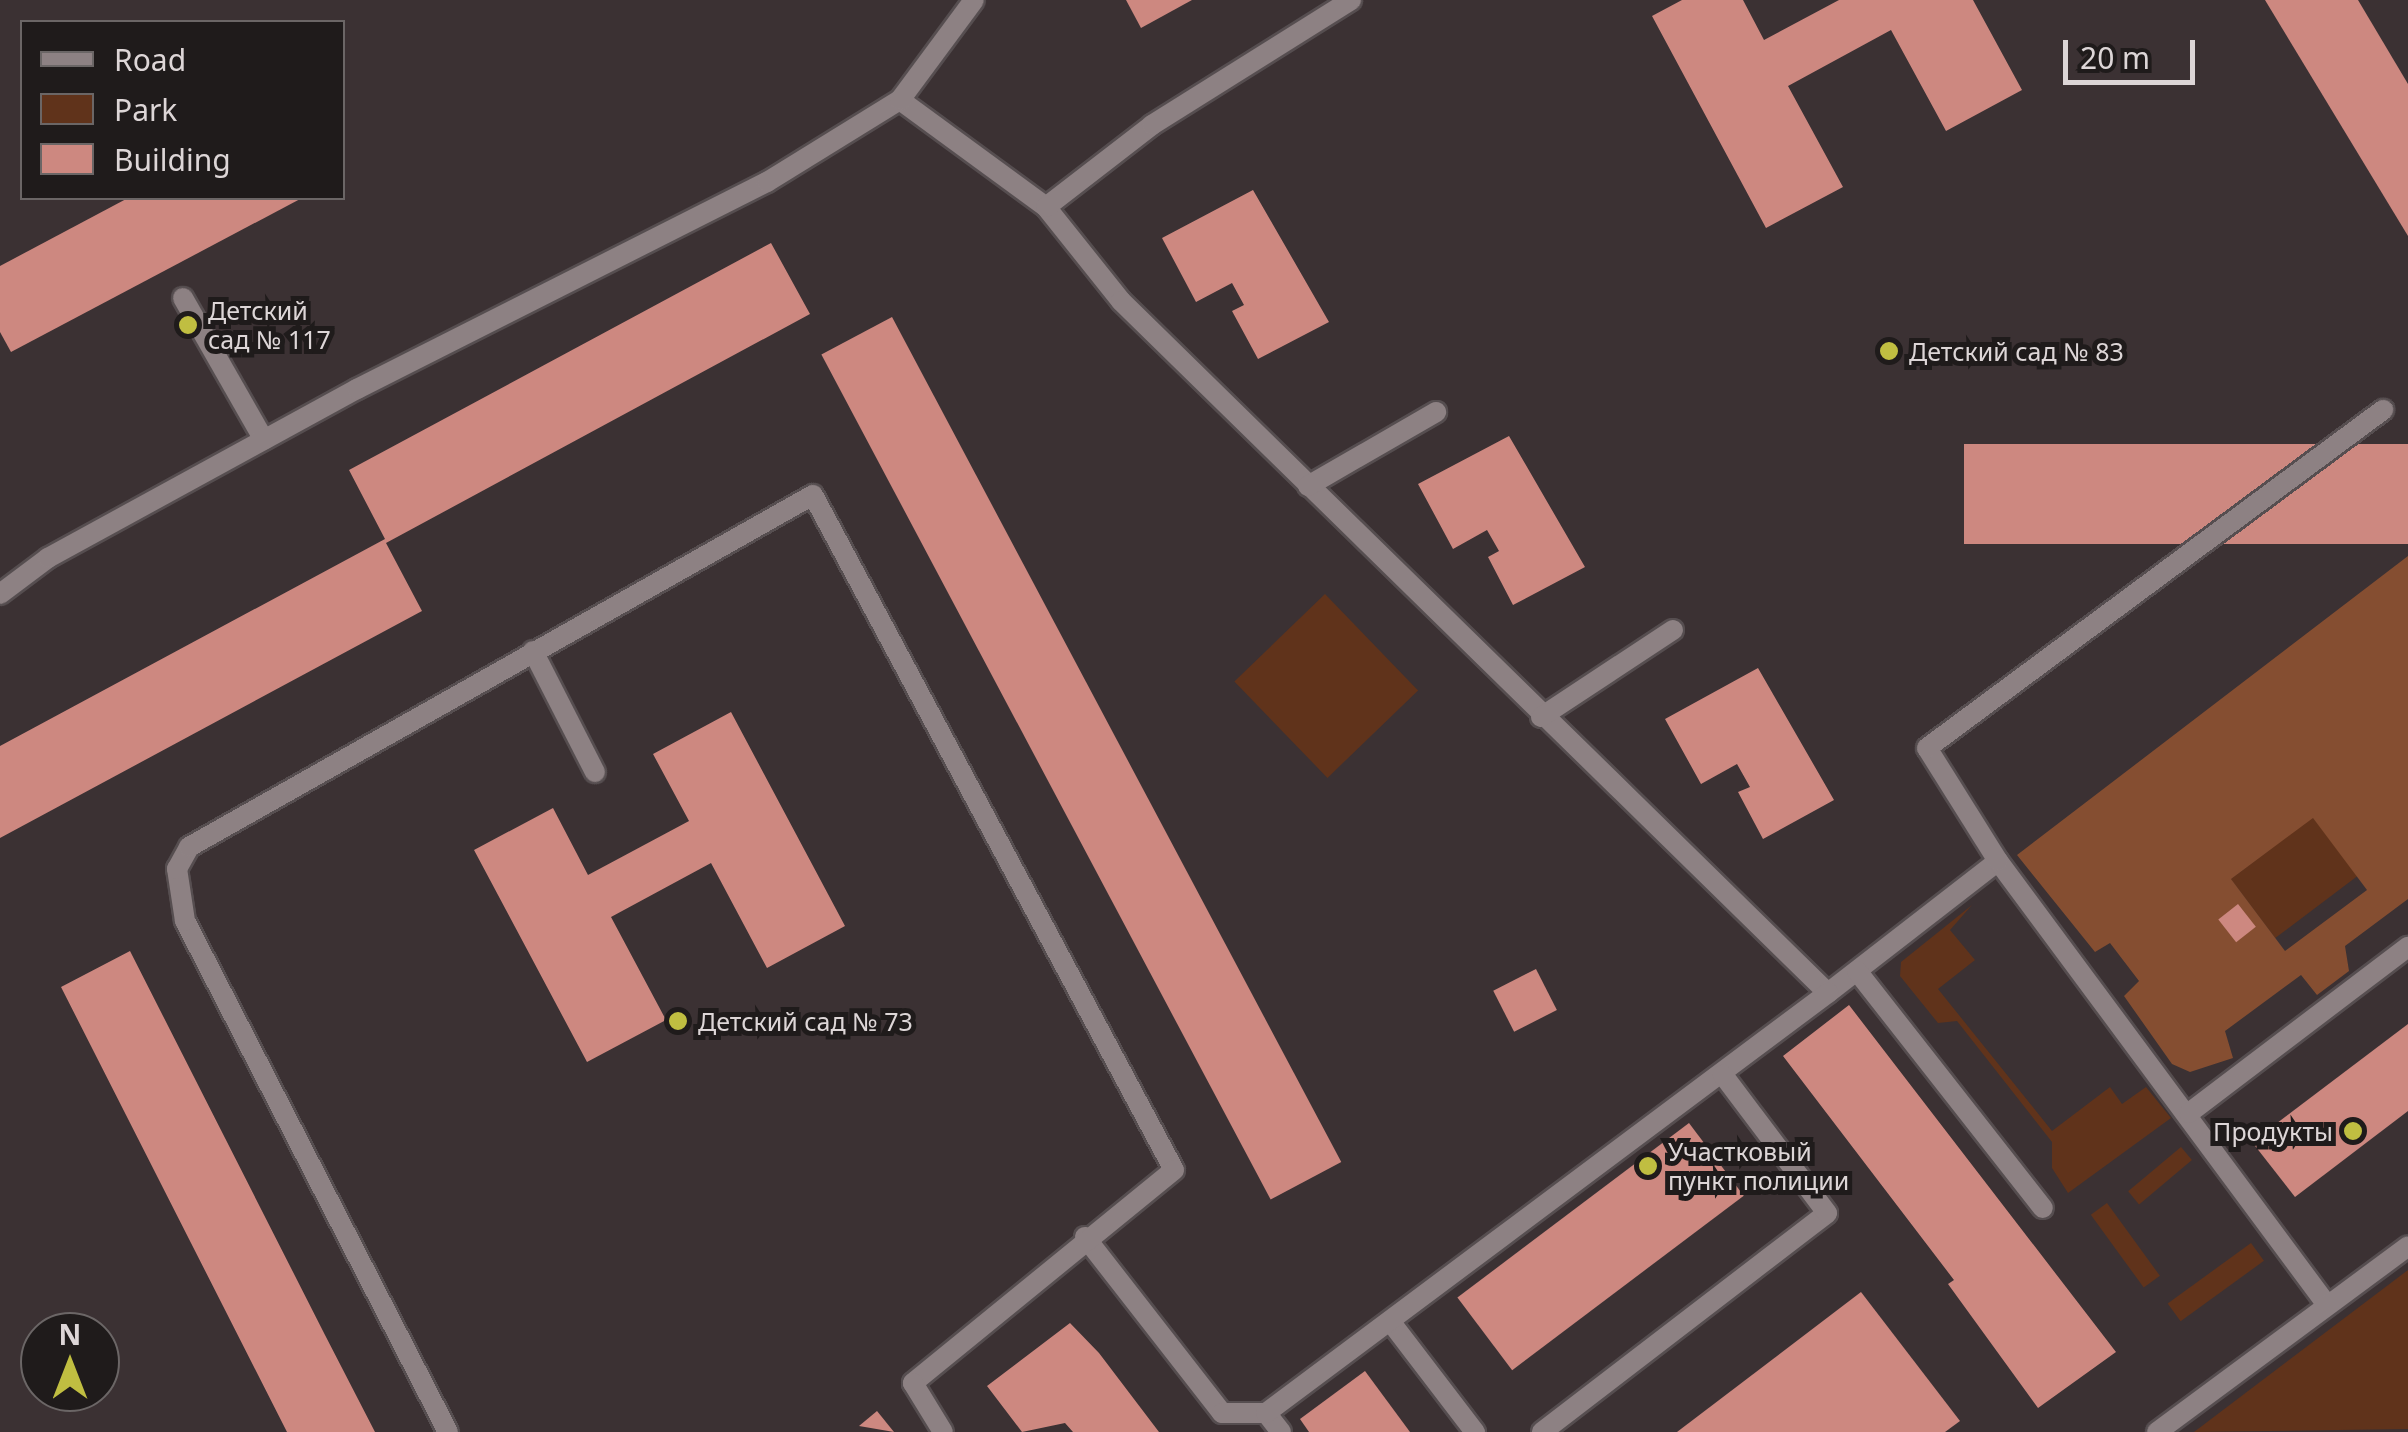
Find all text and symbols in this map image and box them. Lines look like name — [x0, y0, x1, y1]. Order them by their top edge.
legend — [20, 20, 345, 200]
scale bar — [2068, 20, 2200, 82]
text: 20 m — [2080, 37, 2150, 78]
text: Road — [114, 39, 186, 80]
text: Park — [114, 89, 177, 130]
text: Building — [114, 139, 231, 180]
place label: Детский сад № 117 — [208, 296, 331, 355]
marker: Детский сад № 117 — [177, 314, 199, 336]
place label: Детский сад № 83 — [1909, 336, 2124, 366]
marker: Детский сад № 83 — [1878, 340, 1900, 362]
place label: Детский сад № 73 — [698, 1006, 913, 1036]
marker: Детский сад № 73 — [667, 1010, 689, 1032]
place label: Продукты — [2213, 1116, 2333, 1146]
marker: Продукты — [2342, 1120, 2364, 1142]
place label: Участковый пункт полиции — [1668, 1137, 1849, 1196]
marker: Участковый пункт полиции — [1637, 1155, 1659, 1177]
north arrow — [20, 1312, 120, 1412]
text: N — [59, 1315, 81, 1353]

